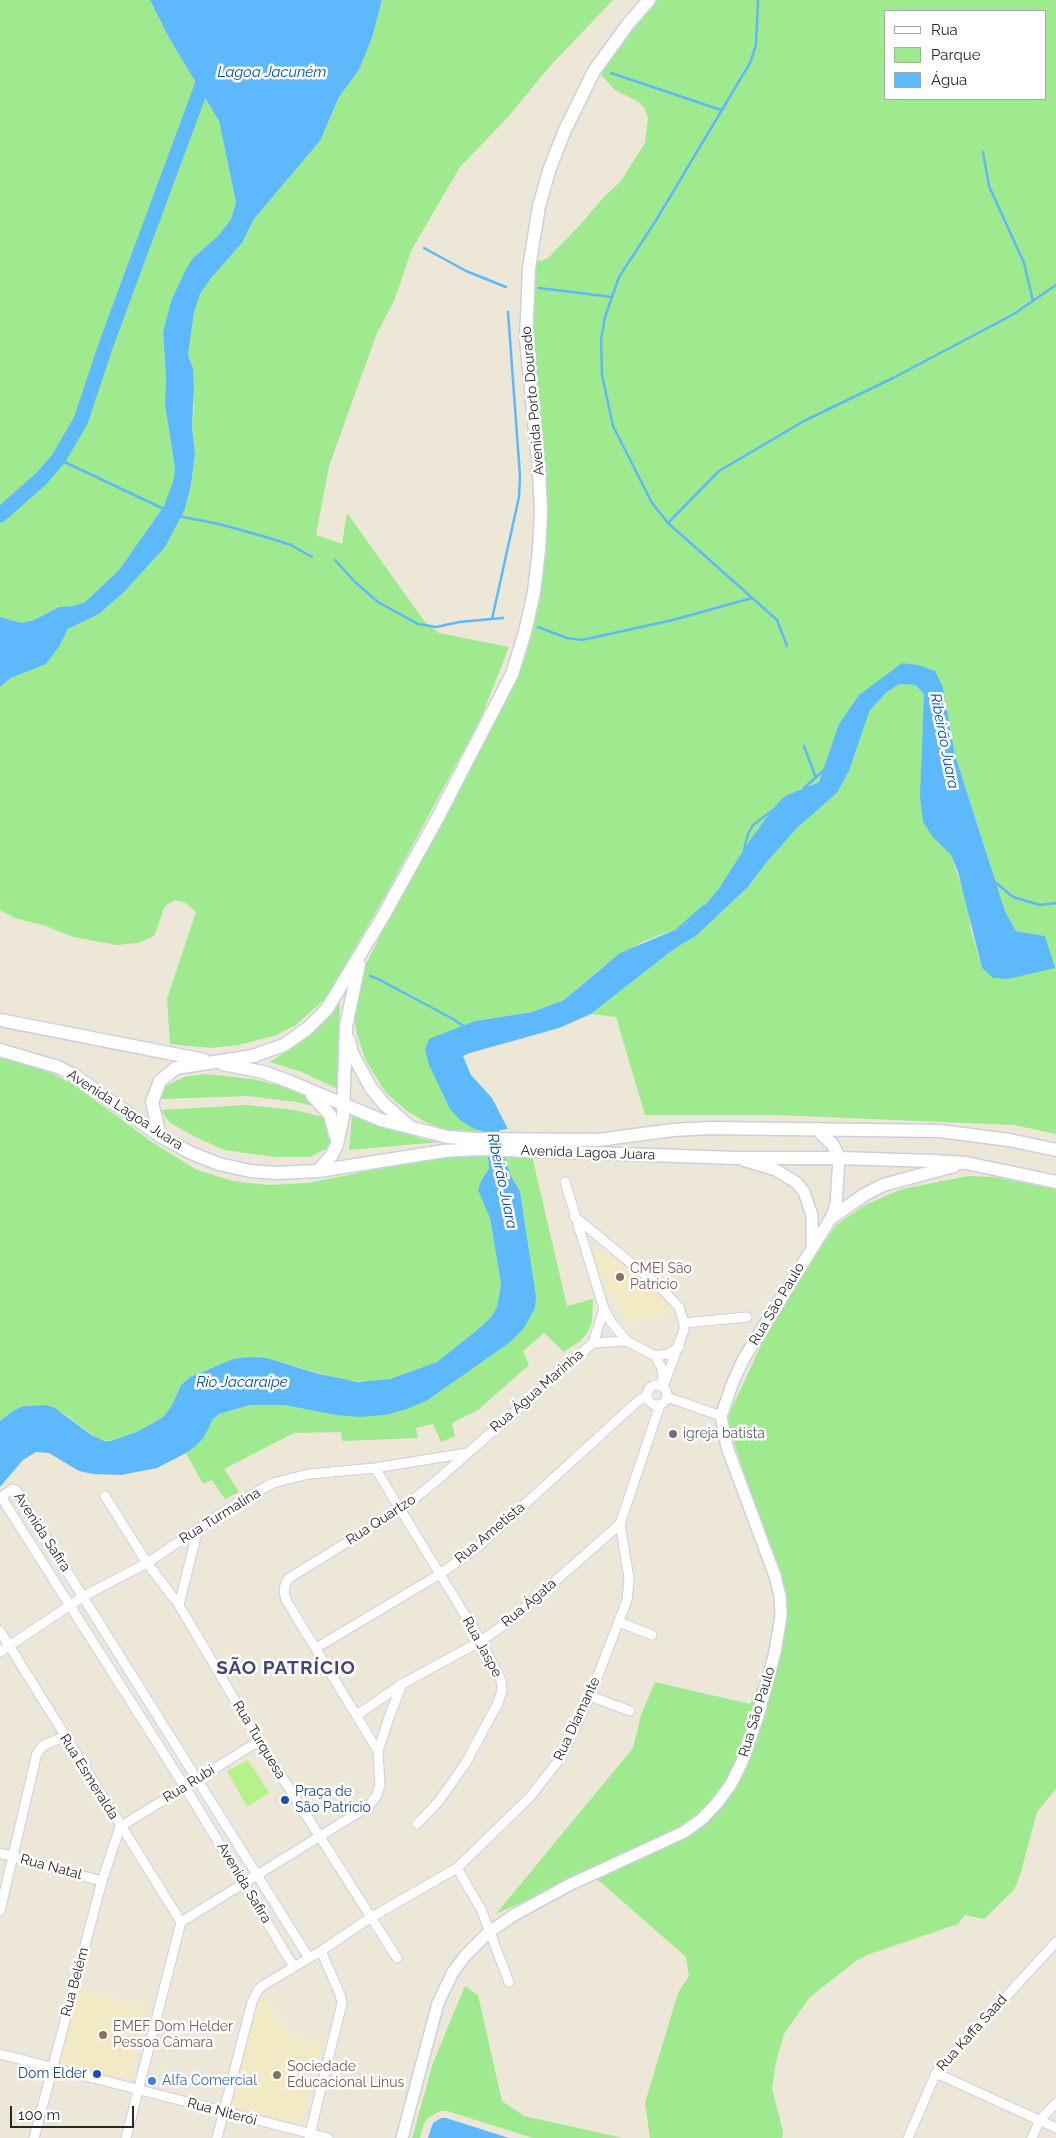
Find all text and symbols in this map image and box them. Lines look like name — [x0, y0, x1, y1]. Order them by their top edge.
legend — [884, 10, 1046, 100]
text: Rua — [931, 21, 958, 39]
text: Parque — [931, 46, 980, 64]
water label: Lagoa Jacuném — [217, 63, 327, 81]
text: Água — [931, 71, 967, 89]
street label: Avenida Porto Dourado — [518, 326, 548, 476]
water label: Ribeirão Juara — [926, 692, 962, 790]
street label: Avenida Lagoa Juara — [64, 1066, 186, 1154]
water label: Ribeirão Juara — [483, 1132, 521, 1230]
street label: Avenida Lagoa Juara — [520, 1142, 656, 1164]
street label: Rua São Paulo — [746, 1260, 808, 1348]
place label: CMEI São Patrício — [630, 1261, 692, 1294]
marker: CMEI São Patrício — [614, 1271, 626, 1283]
street label: Rua Água Marinha — [487, 1346, 587, 1436]
water label: Rio Jacaraípe — [196, 1373, 288, 1391]
place label: igreja batista — [683, 1426, 765, 1442]
marker: igreja batista — [667, 1428, 679, 1440]
street label: Rua Turmalina — [176, 1484, 264, 1548]
street label: Avenida Safira — [10, 1489, 74, 1575]
street label: Rua Quartzo — [343, 1491, 419, 1549]
street label: Rua Ametista — [452, 1499, 528, 1567]
street label: Rua Ágata — [498, 1575, 560, 1631]
street label: Rua Jaspe — [459, 1614, 505, 1680]
district label: SÃO PATRÍCIO — [215, 1657, 357, 1679]
street label: Rua São Paulo — [735, 1665, 779, 1759]
street label: Rua Diamante — [550, 1674, 604, 1764]
street label: Rua Turquesa — [229, 1698, 289, 1782]
street label: Rua Esmeralda — [56, 1731, 122, 1823]
street label: Rua Rubi — [160, 1762, 218, 1806]
place label: Praça de São Patricio — [295, 1784, 371, 1816]
marker: Praça de São Patricio — [279, 1794, 291, 1806]
street label: Avenida Safira — [213, 1840, 275, 1926]
street label: Rua Natal — [18, 1851, 84, 1883]
street label: Rua Belém — [58, 1946, 92, 2018]
street label: Rua Kaffa Saad — [933, 1991, 1011, 2075]
place label: EMEF Dom Helder Pessoa Câmara — [113, 2019, 233, 2052]
marker: EMEF Dom Helder Pessoa Câmara — [97, 2029, 109, 2041]
place label: Sociedade Educacional Linus — [287, 2059, 404, 2092]
place label: Dom Elder — [18, 2066, 87, 2082]
marker: Dom Elder — [91, 2068, 103, 2080]
marker: Sociedade Educacional Linus — [271, 2069, 283, 2081]
place label: Alfa Comercial — [162, 2073, 257, 2089]
marker: Alfa Comercial — [146, 2075, 158, 2087]
street label: Rua Niterói — [185, 2095, 259, 2129]
scale bar — [12, 2096, 136, 2128]
text: 100 m — [18, 2106, 60, 2124]

